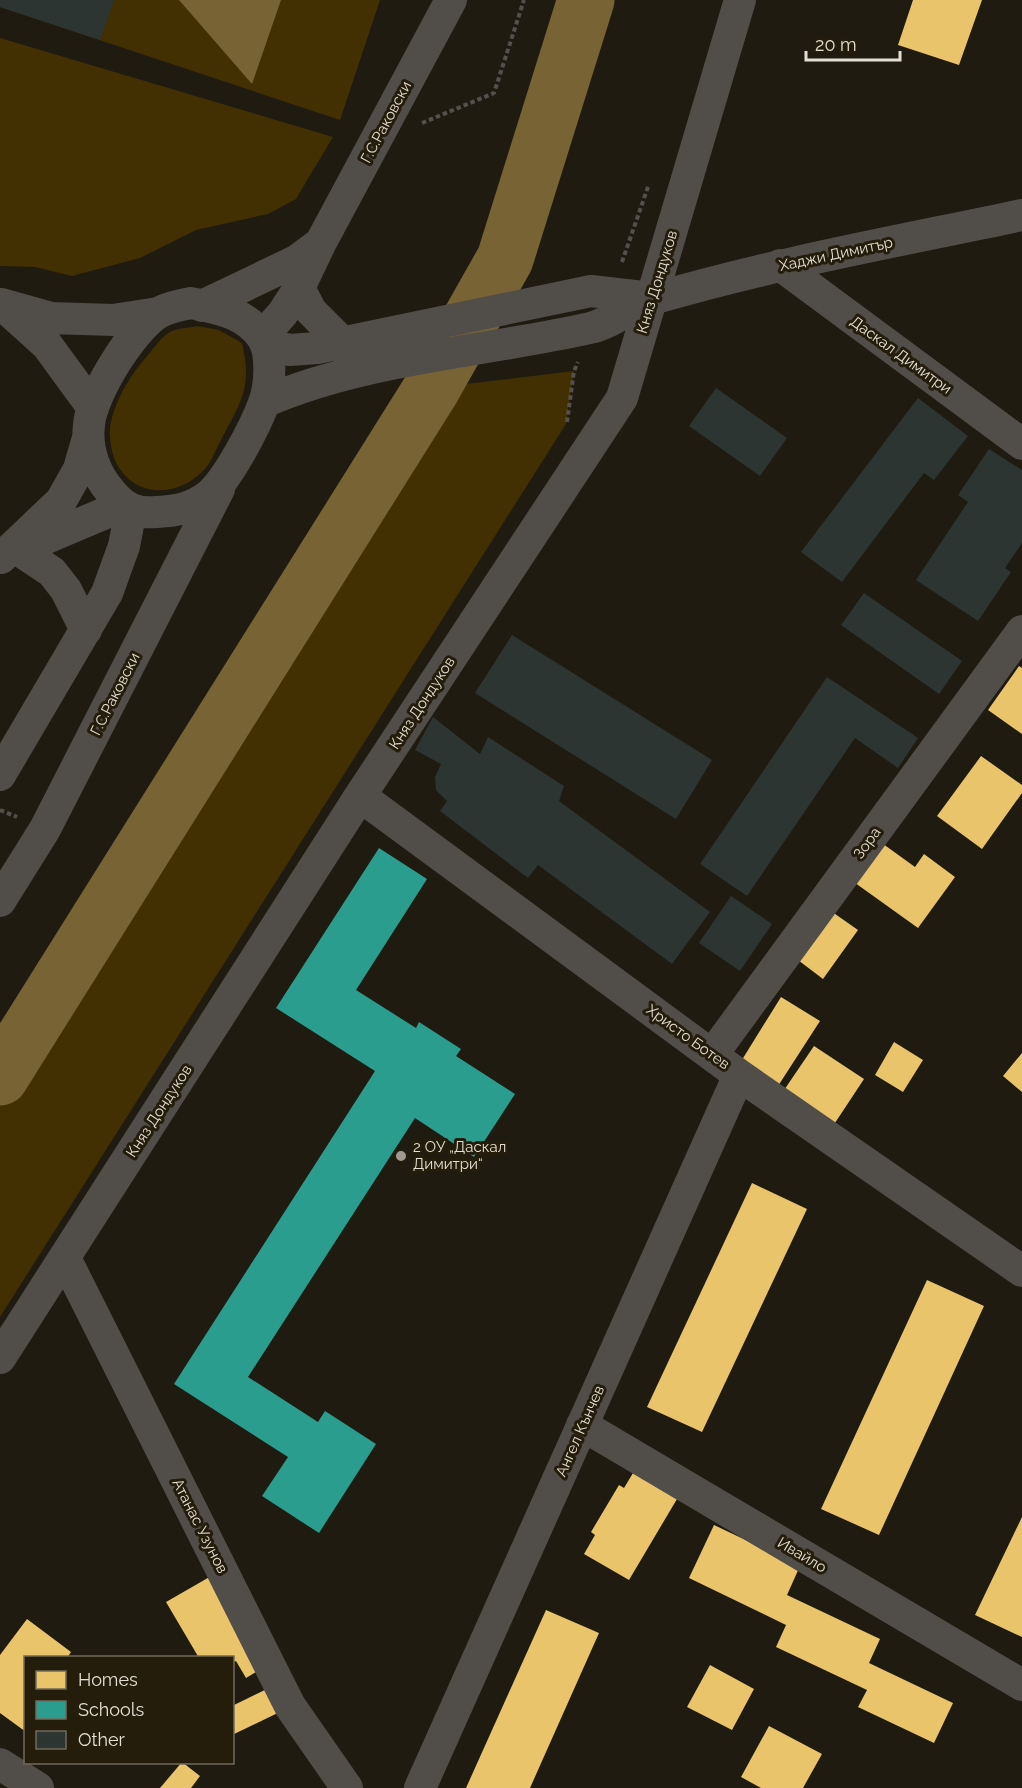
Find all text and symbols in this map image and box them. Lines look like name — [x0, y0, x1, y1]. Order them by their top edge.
scale bar — [806, 24, 900, 62]
text: 20 m — [815, 34, 857, 55]
street label: Г.С.Раковски — [357, 78, 415, 166]
street label: Княз Дондуков — [633, 228, 681, 336]
street label: Хаджи Димитър — [778, 233, 894, 275]
street label: Даскал Димитри — [847, 312, 955, 398]
street label: Г.С.Раковски — [87, 650, 143, 738]
street label: Княз Дондуков — [385, 653, 459, 753]
street label: Зора — [850, 824, 884, 862]
street label: Христо Ботев — [643, 1001, 733, 1073]
street label: Княз Дондуков — [122, 1061, 196, 1161]
place label: 2 ОУ „Даскал Димитри“ — [413, 1138, 506, 1173]
marker: 2 ОУ „Даскал Димитри“ — [394, 1149, 408, 1163]
street label: Ангел Кънчев — [552, 1383, 608, 1479]
street label: Атанас Узунов — [168, 1476, 232, 1576]
street label: Ивайло — [774, 1533, 830, 1577]
legend — [24, 1656, 234, 1764]
text: Homes — [78, 1669, 138, 1690]
text: Schools — [78, 1699, 145, 1720]
text: Other — [78, 1729, 126, 1750]

